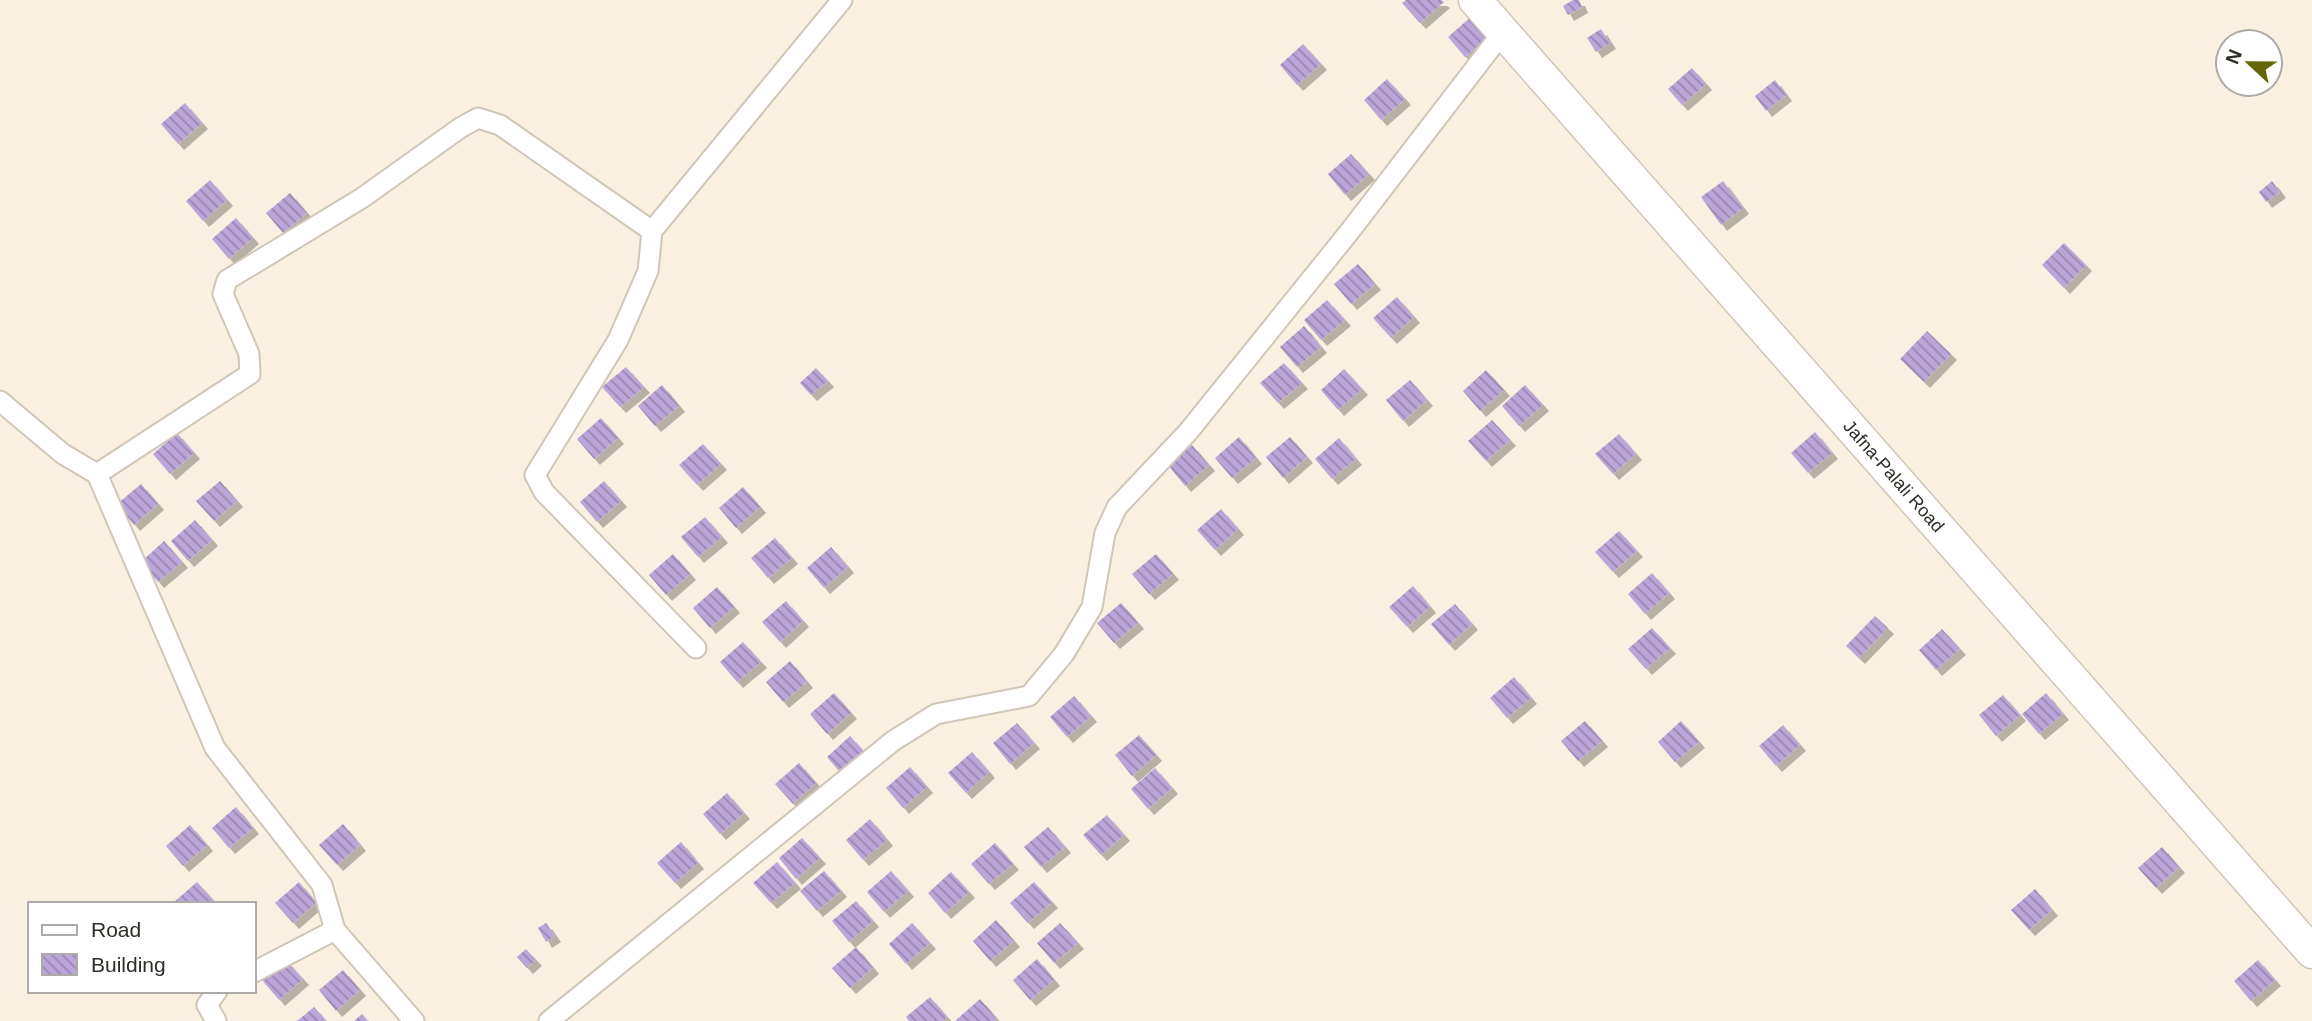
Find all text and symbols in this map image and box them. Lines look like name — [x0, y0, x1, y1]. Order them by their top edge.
north arrow — [2214, 28, 2284, 98]
text: N — [2221, 47, 2246, 67]
street label: Jafna-Palali Road — [1839, 416, 1948, 536]
legend — [28, 902, 256, 993]
text: Road — [91, 918, 141, 941]
text: Building — [91, 953, 166, 976]

